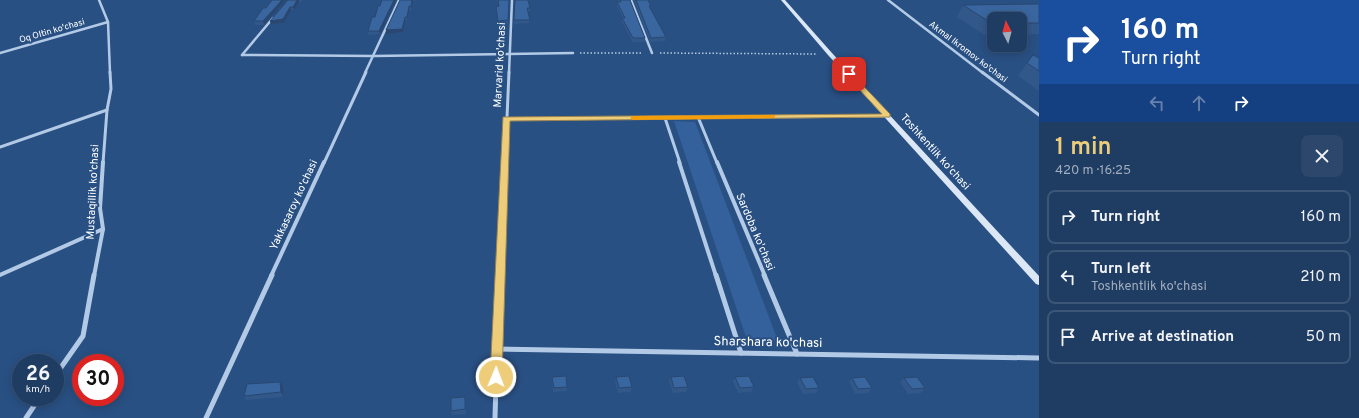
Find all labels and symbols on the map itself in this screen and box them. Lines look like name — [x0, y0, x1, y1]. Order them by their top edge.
north arrow — [987, 12, 1027, 52]
street label: Oq Oltin ko'chasi — [18, 16, 86, 46]
street label: Akmal Ikromov ko'chasi — [927, 19, 1009, 85]
street label: Marvarid ko'chasi — [491, 22, 509, 108]
pin — [832, 57, 866, 91]
street label: Toshkentlik ko'chasi — [897, 111, 973, 193]
street label: Mustaqillik ko'chasi — [84, 144, 102, 240]
street label: Yakkasaroy ko'chasi — [267, 158, 321, 252]
street label: Sardoba ko'chasi — [732, 191, 778, 273]
street label: Sharshara ko'chasi — [713, 334, 823, 352]
speed limit sign: 30 — [72, 354, 124, 406]
position arrow — [475, 356, 517, 398]

